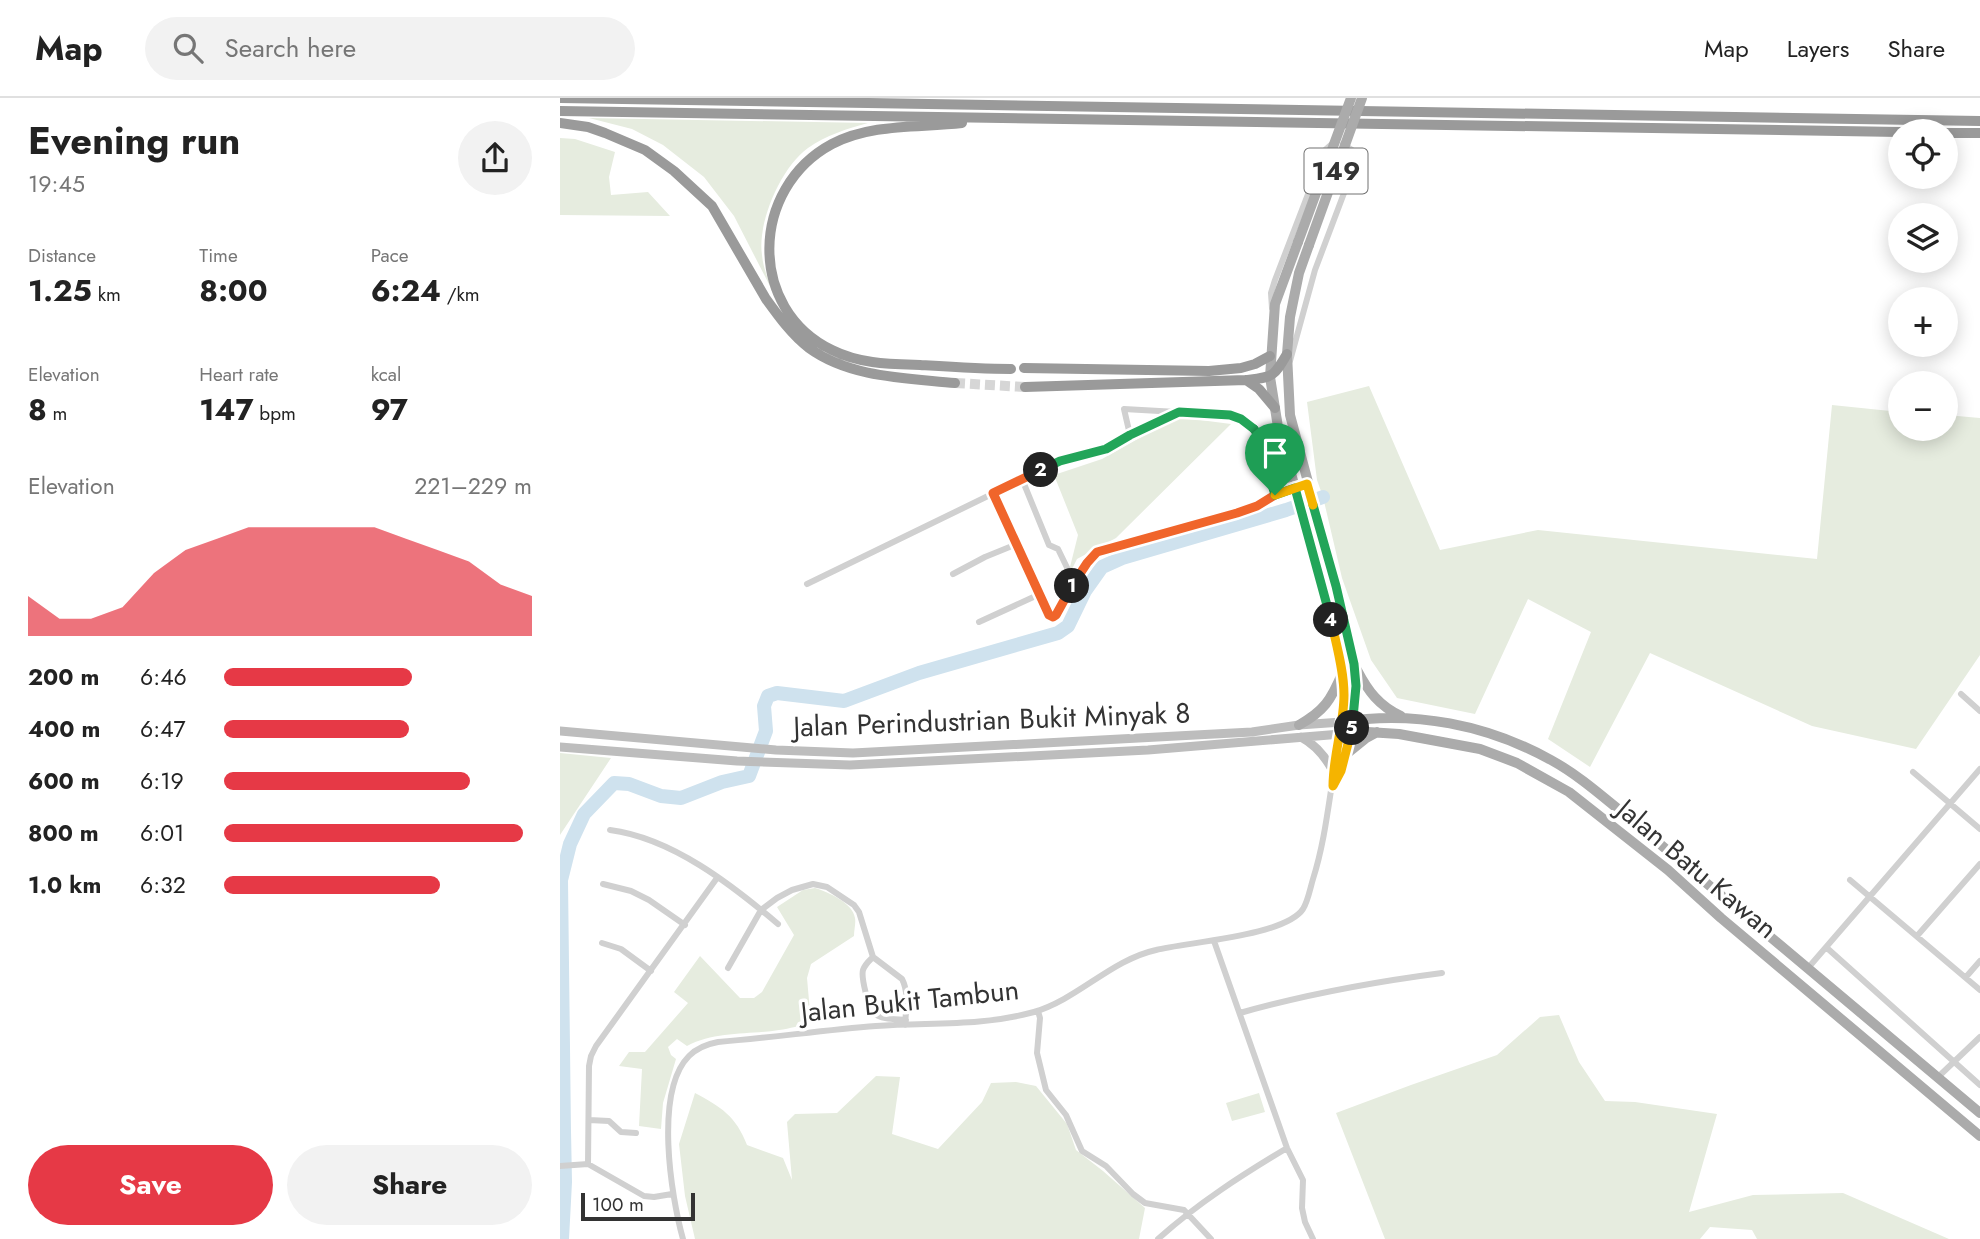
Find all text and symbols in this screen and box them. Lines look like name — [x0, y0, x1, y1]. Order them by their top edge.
search box — [145, 17, 635, 80]
text: Map — [35, 25, 103, 72]
icon: search — [169, 29, 207, 67]
text: Search here — [225, 29, 356, 67]
text: Map — [1704, 31, 1749, 66]
text: Layers — [1787, 31, 1849, 66]
text: Share — [1887, 31, 1945, 66]
text: Evening run — [28, 113, 240, 168]
map controls — [1888, 119, 1958, 441]
button: locate — [1888, 119, 1958, 189]
button: share — [458, 121, 532, 195]
road number: 149 — [1304, 148, 1368, 194]
text: 19:45 — [28, 167, 85, 201]
button: layers — [1888, 203, 1958, 273]
text: Distance — [28, 242, 96, 269]
text: Time — [199, 242, 238, 269]
text: Pace — [371, 242, 409, 269]
text: 1.25 — [28, 269, 92, 312]
text: 8:00 — [199, 269, 268, 312]
text: 6:24 — [371, 269, 441, 312]
text: km — [92, 281, 121, 308]
text: /km — [441, 281, 480, 308]
button: + — [1888, 287, 1958, 357]
text: Elevation — [28, 361, 100, 388]
text: Heart rate — [199, 361, 279, 388]
text: kcal — [371, 361, 401, 388]
button: − — [1888, 371, 1958, 441]
text: 8 — [28, 388, 47, 431]
text: 147 — [199, 388, 254, 431]
text: 97 — [371, 388, 408, 431]
text: m — [47, 400, 67, 427]
text: bpm — [254, 400, 296, 427]
pin — [1245, 423, 1305, 495]
icon: arrive — [1256, 434, 1294, 472]
pin: 2 — [1023, 452, 1058, 488]
text: 2 — [1034, 456, 1047, 483]
text: Elevation — [28, 469, 115, 503]
text: 221–229 m — [414, 469, 532, 503]
pin: 1 — [1054, 568, 1090, 603]
text: 1 — [1067, 572, 1076, 599]
pin: 4 — [1314, 602, 1348, 638]
text: 4 — [1324, 606, 1337, 633]
text: 200 m — [28, 660, 99, 694]
text: 6:46 — [140, 660, 187, 694]
street label: Jalan Perindustrian Bukit Minyak 8 — [789, 693, 1191, 748]
pin: 5 — [1334, 710, 1370, 746]
text: 400 m — [28, 712, 100, 746]
text: 6:47 — [140, 712, 186, 746]
text: 5 — [1345, 714, 1358, 741]
text: 600 m — [28, 764, 100, 798]
text: 6:19 — [140, 764, 184, 798]
street label: Jalan Batu Kawan — [1605, 787, 1786, 948]
text: 800 m — [28, 816, 99, 850]
text: 6:01 — [140, 816, 184, 850]
text: 1.0 km — [28, 868, 101, 902]
text: 6:32 — [140, 868, 186, 902]
street label: Jalan Bukit Tambun — [795, 969, 1021, 1033]
button: Save — [28, 1145, 273, 1225]
button: Share — [287, 1145, 532, 1225]
scale bar — [581, 1190, 695, 1222]
text: 100 m — [592, 1191, 644, 1218]

